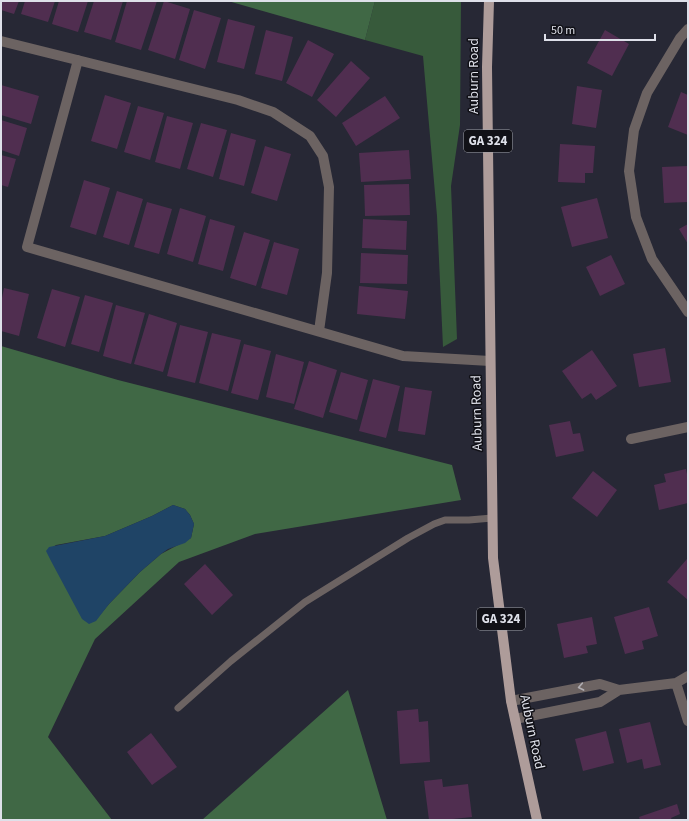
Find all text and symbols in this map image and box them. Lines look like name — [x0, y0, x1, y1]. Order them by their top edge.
scale bar — [545, 16, 655, 42]
text: 50 m — [551, 22, 575, 39]
street label: Auburn Road — [464, 38, 484, 114]
road number: GA 324 — [464, 130, 512, 152]
street label: Auburn Road — [466, 375, 488, 451]
road number: GA 324 — [477, 608, 525, 630]
one-way arrow — [578, 682, 585, 691]
street label: Auburn Road — [514, 693, 550, 771]

